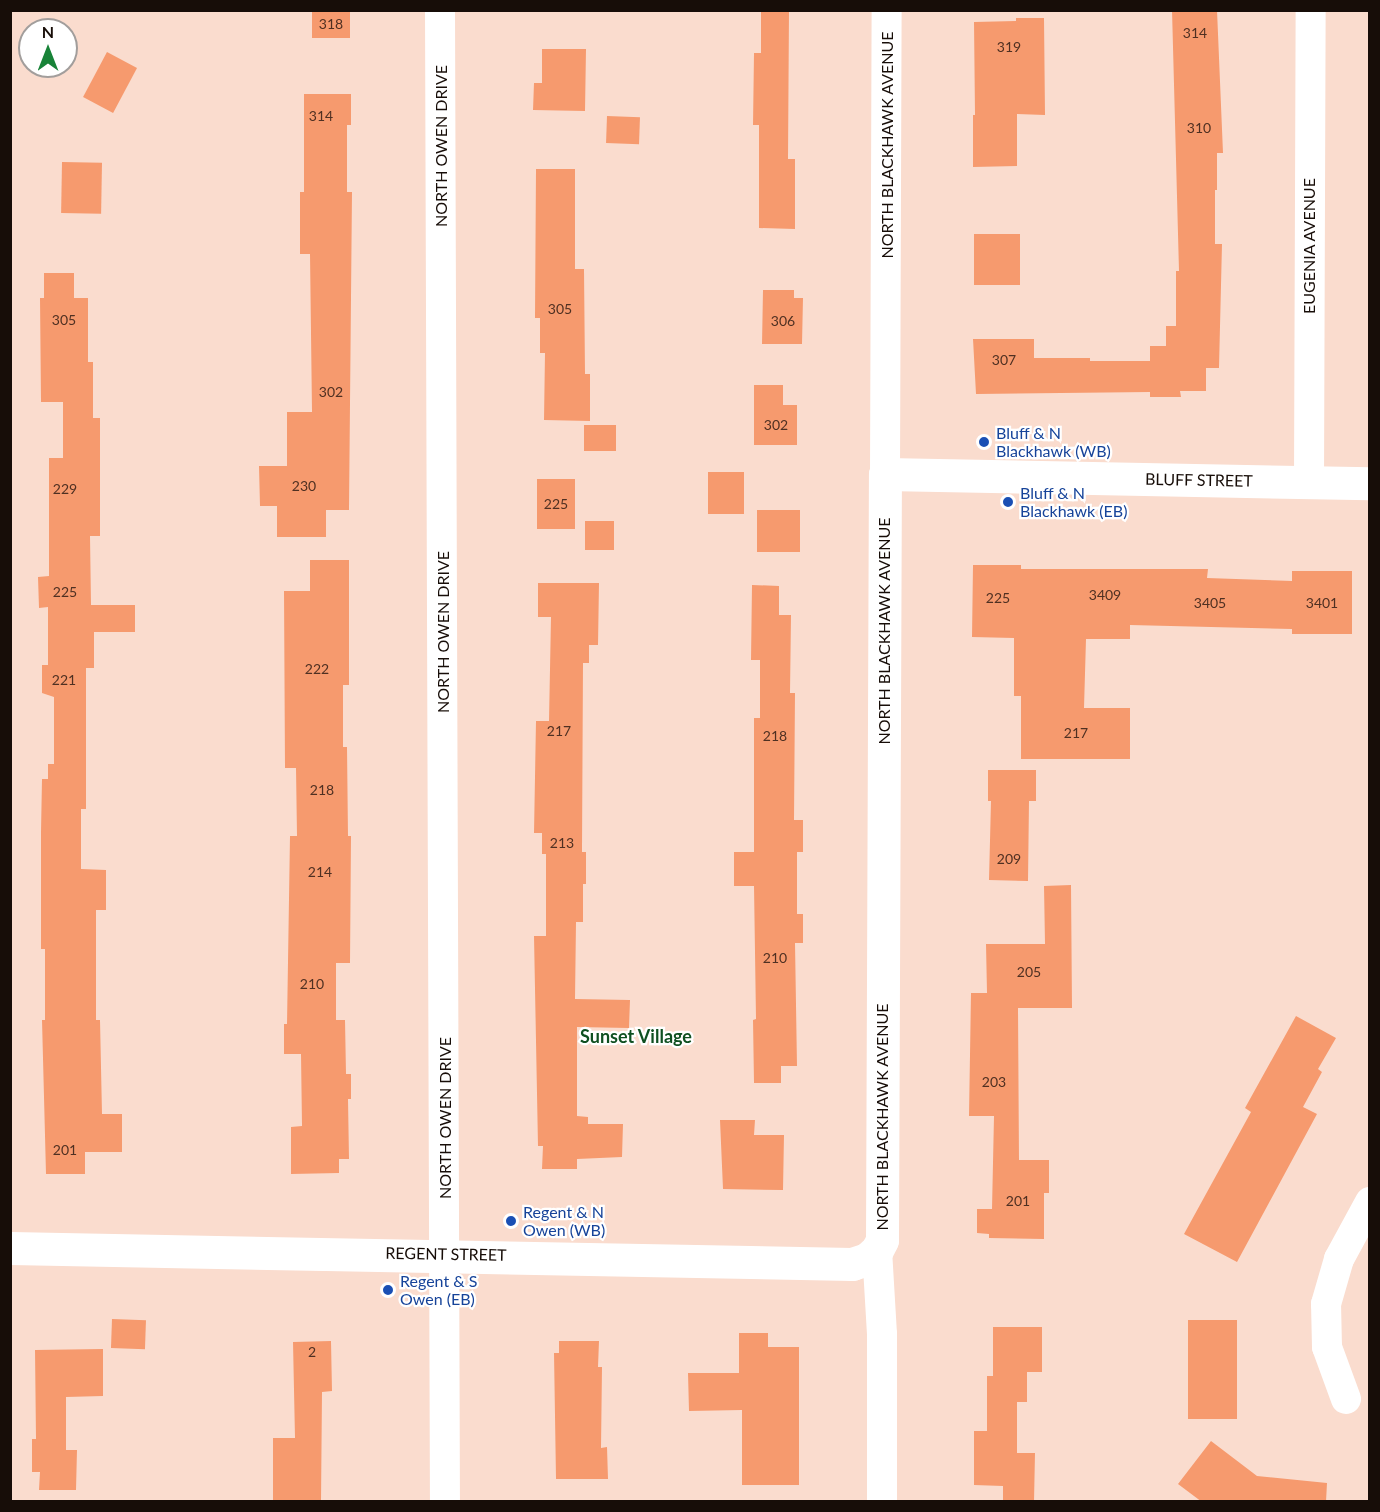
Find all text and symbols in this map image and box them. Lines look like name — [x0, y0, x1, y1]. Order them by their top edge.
house number: 318 — [319, 16, 343, 32]
north arrow — [18, 18, 78, 78]
text: N — [42, 22, 54, 41]
house number: 314 — [1183, 25, 1207, 41]
street label: NORTH BLACKHAWK AVENUE — [877, 31, 897, 259]
house number: 319 — [997, 39, 1021, 55]
street label: NORTH OWEN DRIVE — [431, 65, 451, 227]
house number: 314 — [309, 108, 333, 124]
house number: 310 — [1187, 120, 1211, 136]
street label: EUGENIA AVENUE — [1299, 178, 1319, 314]
house number: 305 — [548, 301, 572, 317]
house number: 305 — [52, 312, 76, 328]
house number: 306 — [771, 313, 795, 329]
house number: 307 — [992, 352, 1016, 368]
house number: 302 — [319, 384, 343, 400]
house number: 302 — [764, 417, 788, 433]
place label: Bluff & N Blackhawk (WB) — [996, 423, 1111, 461]
marker: Bluff & N Blackhawk (WB) — [977, 435, 991, 449]
street label: BLUFF STREET — [1145, 469, 1253, 491]
house number: 230 — [292, 478, 316, 494]
house number: 229 — [53, 481, 77, 497]
place label: Bluff & N Blackhawk (EB) — [1020, 483, 1127, 521]
marker: Bluff & N Blackhawk (EB) — [1001, 495, 1015, 509]
house number: 225 — [544, 496, 568, 512]
street label: NORTH BLACKHAWK AVENUE — [874, 517, 894, 745]
street label: NORTH OWEN DRIVE — [433, 551, 453, 713]
house number: 225 — [53, 584, 77, 600]
house number: 3409 — [1089, 587, 1121, 603]
house number: 225 — [986, 590, 1010, 606]
house number: 3405 — [1194, 595, 1226, 611]
house number: 3401 — [1306, 595, 1338, 611]
house number: 222 — [305, 661, 329, 677]
house number: 221 — [52, 672, 76, 688]
house number: 217 — [547, 723, 571, 739]
house number: 217 — [1064, 725, 1088, 741]
house number: 218 — [763, 728, 787, 744]
house number: 218 — [310, 782, 334, 798]
house number: 213 — [550, 835, 574, 851]
house number: 209 — [997, 851, 1021, 867]
house number: 214 — [308, 864, 332, 880]
house number: 210 — [763, 950, 787, 966]
house number: 205 — [1017, 964, 1041, 980]
house number: 210 — [300, 976, 324, 992]
street label: NORTH BLACKHAWK AVENUE — [872, 1003, 892, 1231]
district label: Sunset Village — [580, 1025, 692, 1047]
street label: NORTH OWEN DRIVE — [435, 1037, 455, 1199]
house number: 203 — [982, 1074, 1006, 1090]
house number: 201 — [53, 1142, 77, 1158]
house number: 201 — [1006, 1193, 1030, 1209]
place label: Regent & N Owen (WB) — [523, 1202, 605, 1240]
marker: Regent & N Owen (WB) — [504, 1214, 518, 1228]
street label: REGENT STREET — [385, 1243, 507, 1265]
place label: Regent & S Owen (EB) — [400, 1271, 477, 1309]
marker: Regent & S Owen (EB) — [381, 1283, 395, 1297]
house number: 2 — [308, 1344, 316, 1360]

